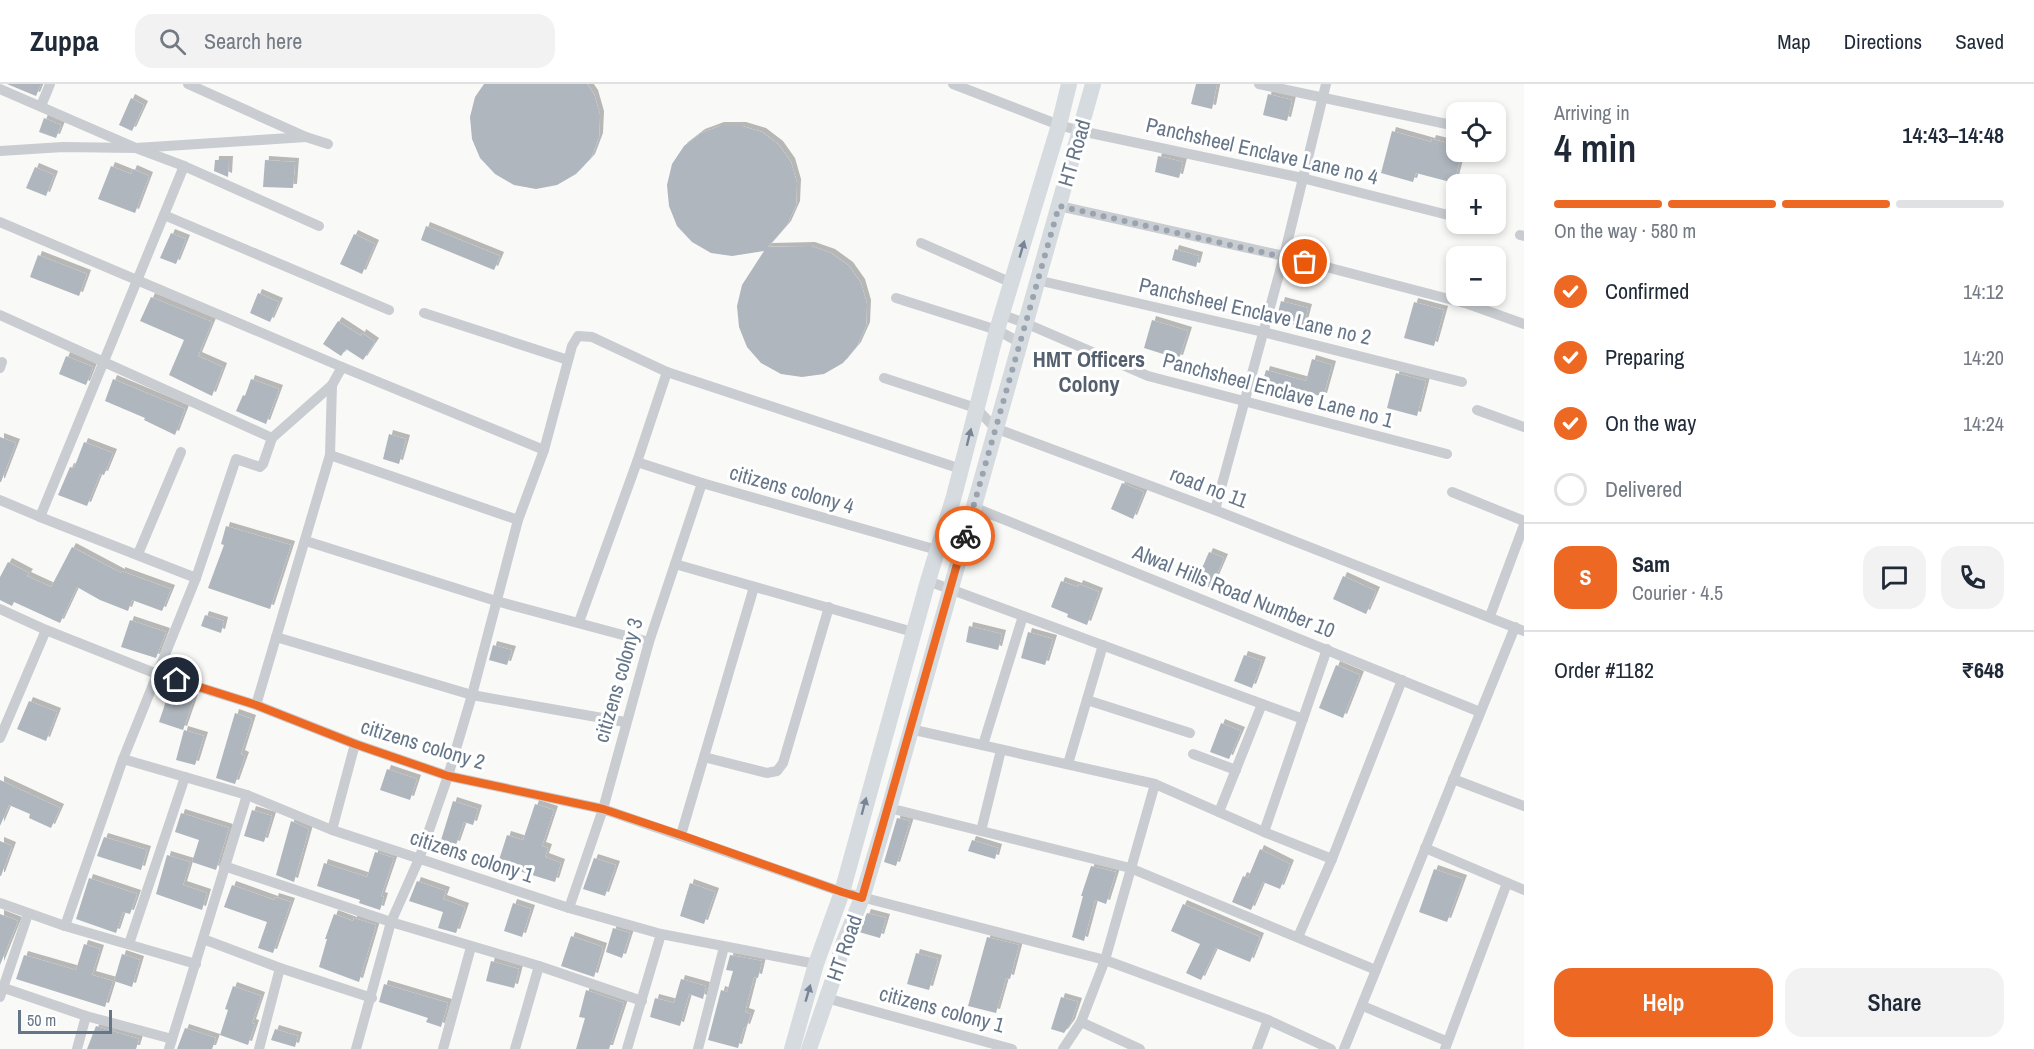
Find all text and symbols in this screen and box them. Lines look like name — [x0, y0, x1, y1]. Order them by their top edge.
search box — [135, 14, 555, 68]
text: Zuppa — [30, 22, 99, 60]
icon: search — [156, 25, 189, 58]
text: Search here — [204, 26, 302, 56]
text: Map — [1777, 27, 1811, 56]
text: Directions — [1844, 27, 1922, 56]
text: Saved — [1955, 27, 2004, 56]
text: Arriving in — [1554, 99, 1630, 126]
map controls — [1446, 102, 1506, 306]
button: locate — [1446, 102, 1506, 162]
street label: Panchsheel Enclave Lane no 4 — [1143, 110, 1381, 192]
street label: HT Road — [1051, 116, 1097, 190]
text: 14:43–14:48 — [1902, 120, 2004, 150]
text: 4 min — [1554, 122, 1636, 174]
button: + — [1446, 174, 1506, 234]
text: On the way · 580 m — [1554, 217, 1696, 244]
pin — [1279, 236, 1330, 287]
one-way arrow — [1018, 240, 1027, 258]
icon: bag — [1288, 245, 1321, 278]
button: − — [1446, 246, 1506, 306]
street label: Panchsheel Enclave Lane no 2 — [1136, 270, 1374, 352]
icon: check — [1554, 275, 1587, 308]
text: Confirmed — [1605, 276, 1689, 306]
text: 14:12 — [1963, 278, 2004, 305]
icon: check — [1554, 341, 1587, 374]
text: Preparing — [1605, 342, 1684, 372]
district label: HMT Officers Colony — [1033, 344, 1145, 399]
text: 14:20 — [1963, 344, 2004, 371]
street label: Panchsheel Enclave Lane no 1 — [1160, 345, 1397, 435]
icon: check — [1554, 407, 1587, 440]
text: On the way — [1605, 408, 1696, 438]
text: 14:24 — [1963, 410, 2004, 437]
one-way arrow — [965, 428, 975, 446]
street label: citizens colony 4 — [726, 457, 858, 521]
street label: road no 11 — [1166, 459, 1252, 515]
text: Delivered — [1605, 474, 1682, 504]
courier — [935, 506, 995, 566]
icon: bike — [949, 520, 982, 553]
street label: Alwal Hills Road Number 10 — [1128, 537, 1339, 645]
button: chat — [1863, 546, 1926, 609]
button: phone — [1941, 546, 2004, 609]
text: Sam — [1632, 549, 1670, 579]
text: S — [1579, 562, 1592, 592]
text: Courier · 4.5 — [1632, 579, 1723, 606]
street label: citizens colony 3 — [586, 614, 650, 746]
pin — [151, 654, 202, 705]
text: Order #1182 — [1554, 655, 1654, 685]
text: ₹648 — [1961, 655, 2004, 685]
icon: home — [160, 663, 193, 696]
street label: citizens colony 2 — [357, 711, 489, 777]
one-way arrow — [860, 797, 870, 815]
street label: citizens colony 1 — [407, 822, 538, 890]
street label: HT Road — [819, 911, 869, 985]
button: Help — [1554, 968, 1773, 1037]
button: Share — [1785, 968, 2004, 1037]
street label: citizens colony 1 — [876, 978, 1008, 1040]
one-way arrow — [804, 984, 813, 1002]
scale bar — [18, 1007, 112, 1034]
text: 50 m — [27, 1009, 56, 1031]

